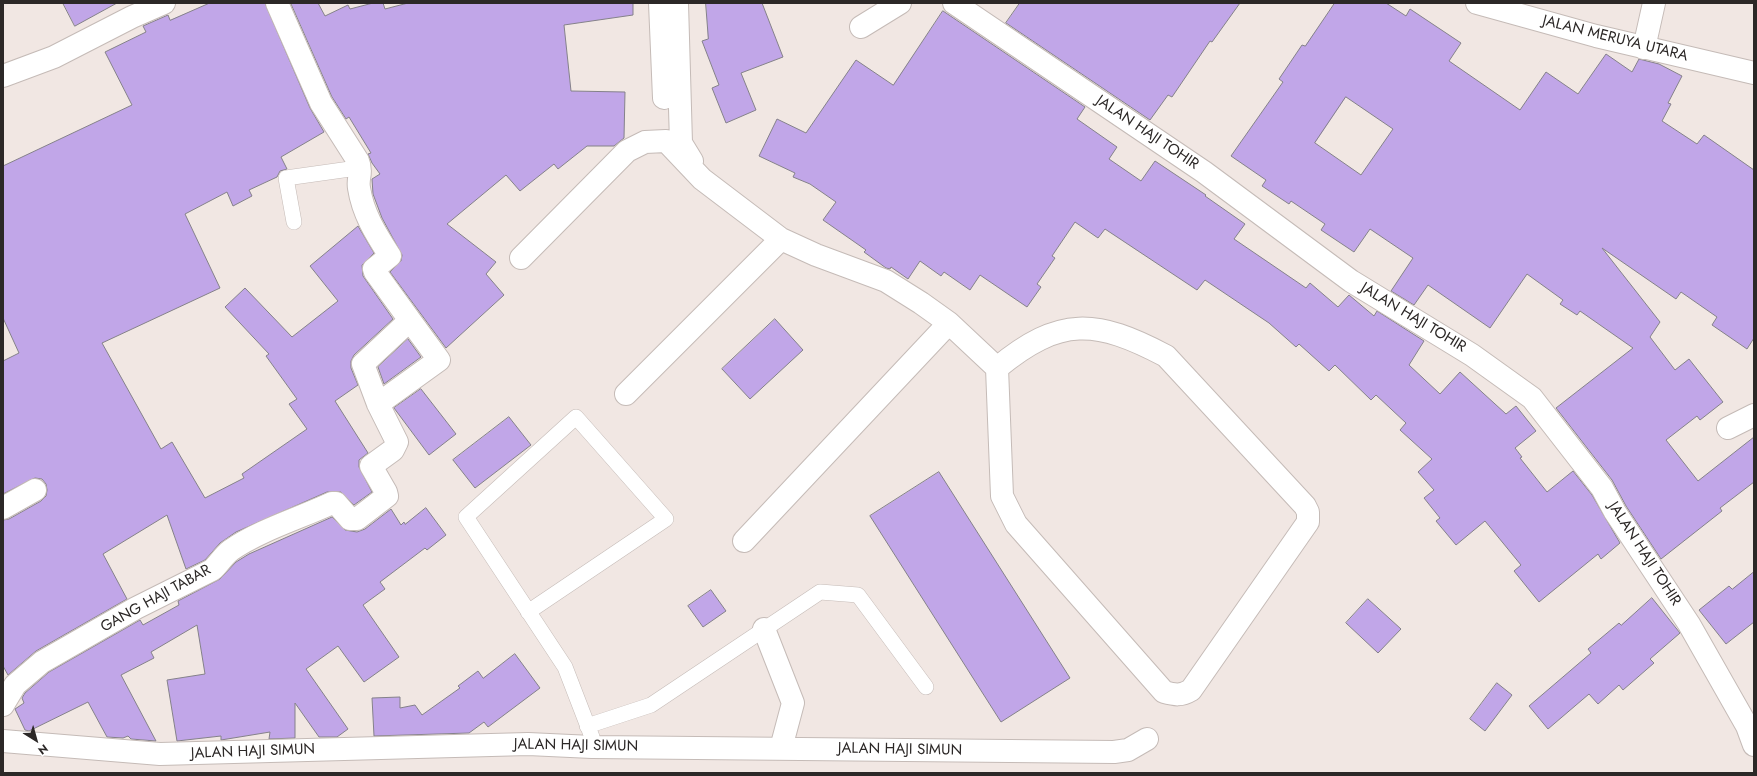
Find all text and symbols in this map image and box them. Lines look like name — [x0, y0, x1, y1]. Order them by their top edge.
street label: JALAN MERUYA UTARA — [1540, 12, 1690, 66]
street label: JALAN HAJI TOHIR — [1092, 92, 1202, 174]
street label: JALAN HAJI TOHIR — [1357, 279, 1469, 357]
street label: JALAN HAJI TOHIR — [1604, 499, 1684, 609]
street label: GANG HAJI TABAR — [98, 561, 214, 637]
north arrow — [16, 720, 56, 760]
street label: JALAN HAJI SIMUN — [514, 736, 638, 756]
street label: JALAN HAJI SIMUN — [838, 740, 962, 760]
text: N — [35, 741, 52, 759]
street label: JALAN HAJI SIMUN — [191, 741, 315, 763]

